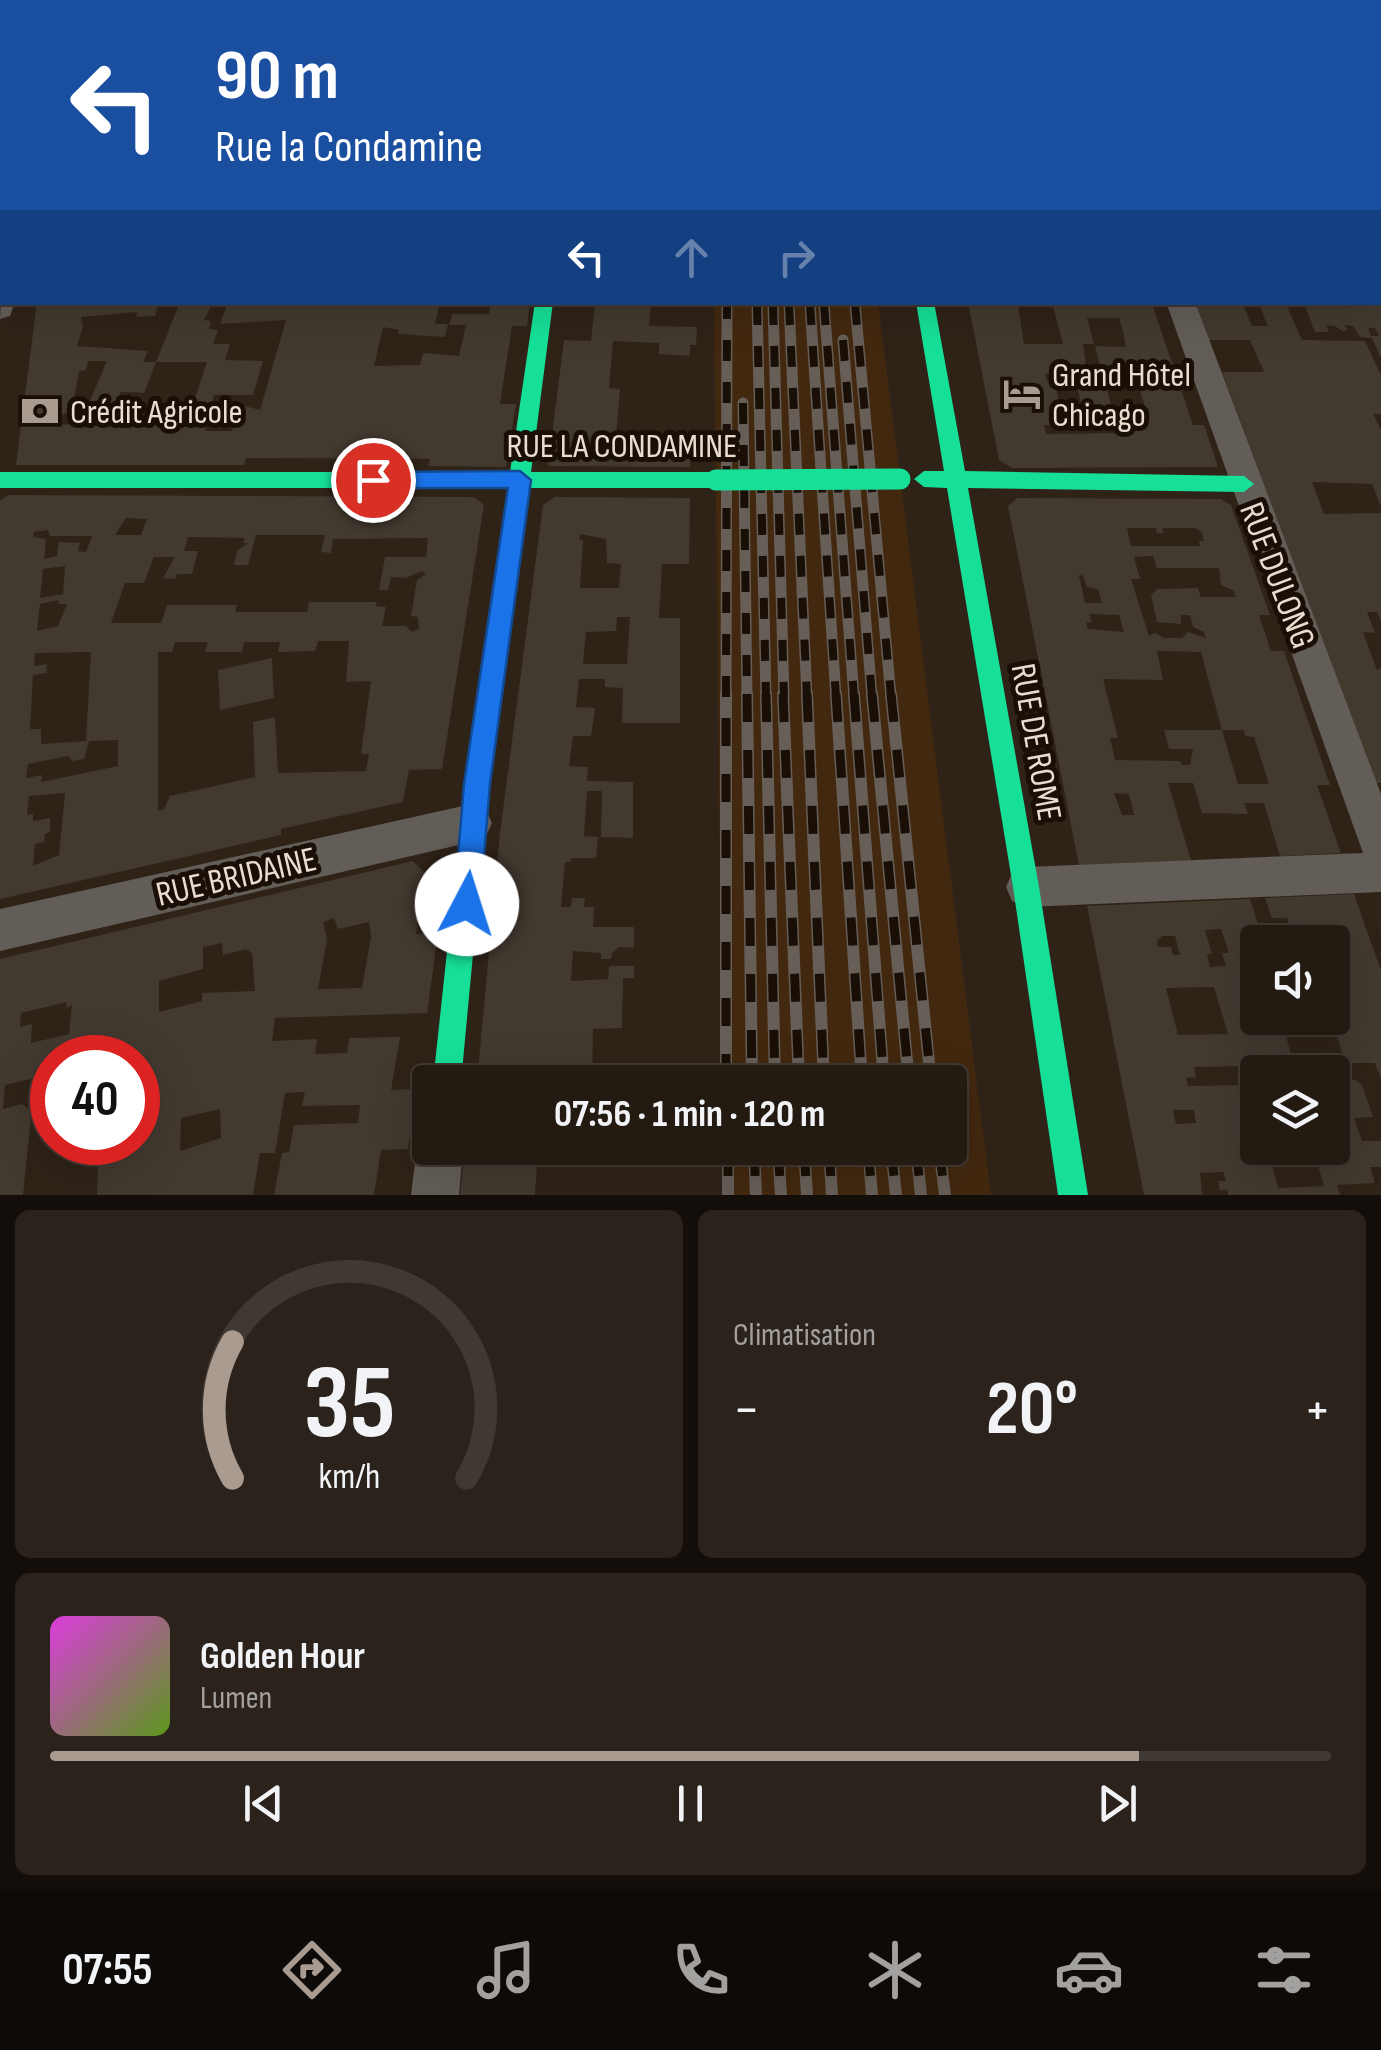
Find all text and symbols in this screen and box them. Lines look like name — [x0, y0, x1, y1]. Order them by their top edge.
text: 90 m — [215, 35, 339, 119]
icon: left — [50, 40, 180, 170]
text: Rue la Condamine — [215, 120, 483, 175]
icon: left — [559, 230, 614, 285]
icon: ahead — [664, 230, 719, 285]
icon: right — [769, 230, 824, 285]
place label: Grand Hôtel Chicago — [1052, 354, 1191, 437]
hotel icon: Grand Hôtel Chicago — [1001, 373, 1043, 415]
bank icon: Crédit Agricole — [19, 390, 61, 432]
place label: Crédit Agricole — [70, 391, 243, 434]
street label: RUE LA CONDAMINE — [507, 425, 737, 468]
pin — [331, 438, 416, 523]
icon: arrive — [346, 453, 401, 508]
street label: RUE DULONG — [1229, 497, 1324, 655]
street label: RUE DE ROME — [1001, 660, 1070, 824]
street label: RUE BRIDAINE — [152, 838, 321, 917]
position arrow — [415, 852, 519, 956]
map controls — [1240, 925, 1350, 1165]
button: sound — [1240, 925, 1350, 1035]
speed limit sign: 40 — [30, 1035, 160, 1165]
button: layers — [1240, 1055, 1350, 1165]
text: 07:56 · 1 min · 120 m — [554, 1092, 825, 1137]
text: Climatisation — [733, 1316, 876, 1355]
text: 35 — [303, 1342, 395, 1467]
text: 20° — [986, 1365, 1078, 1456]
text: − — [733, 1377, 760, 1444]
text: + — [1304, 1377, 1331, 1444]
text: km/h — [318, 1456, 380, 1499]
text: Golden Hour — [200, 1634, 365, 1679]
text: Lumen — [200, 1679, 272, 1718]
icon: previous — [236, 1776, 291, 1831]
icon: pause — [663, 1776, 718, 1831]
icon: next — [1090, 1776, 1145, 1831]
icon: directions — [277, 1935, 347, 2005]
icon: music — [471, 1935, 541, 2005]
icon: phone — [666, 1935, 736, 2005]
icon: climate — [860, 1935, 930, 2005]
icon: car — [1054, 1935, 1124, 2005]
icon: filters — [1249, 1935, 1319, 2005]
text: 07:55 — [62, 1943, 153, 1998]

